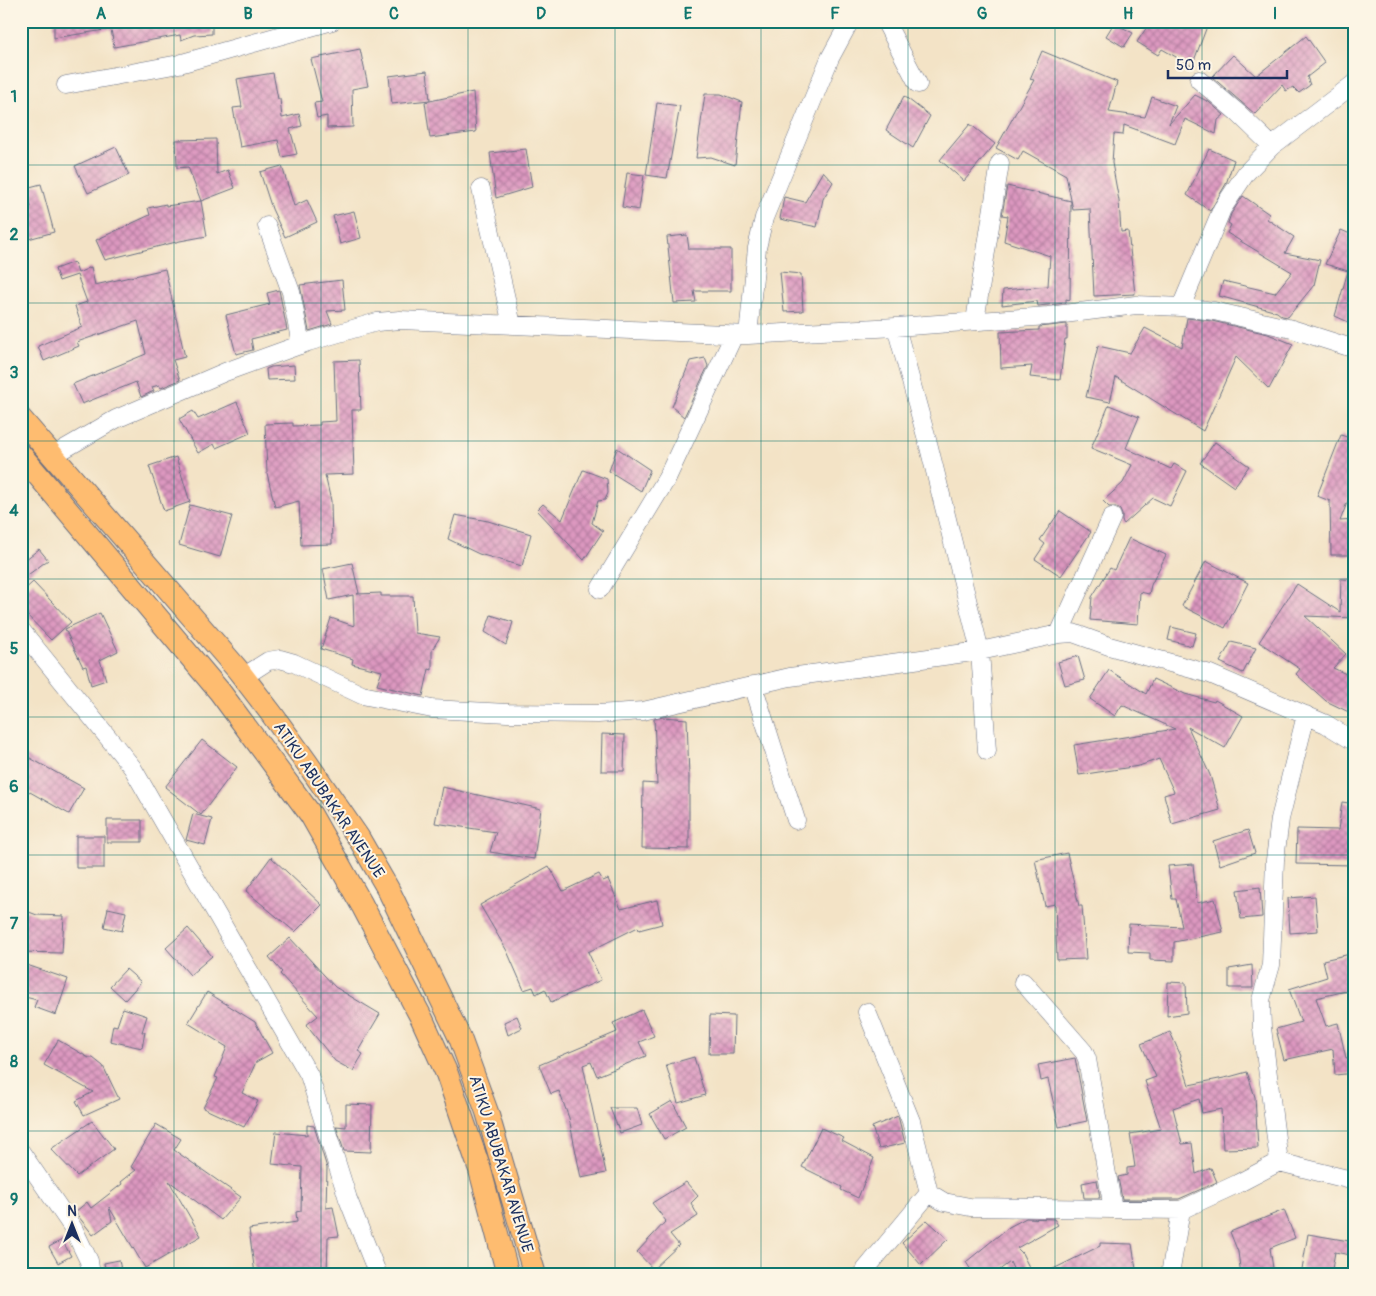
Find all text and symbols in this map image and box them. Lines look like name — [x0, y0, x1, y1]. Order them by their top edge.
text: A — [96, 4, 107, 24]
text: B — [243, 4, 253, 24]
text: C — [389, 4, 399, 24]
text: D — [536, 4, 546, 24]
text: E — [684, 4, 693, 24]
text: F — [830, 4, 840, 24]
text: G — [977, 4, 988, 24]
text: H — [1123, 4, 1133, 24]
text: I — [1273, 4, 1277, 24]
scale bar — [1168, 48, 1287, 80]
text: 50 m — [1176, 56, 1211, 75]
text: 1 — [11, 87, 17, 107]
text: 2 — [10, 225, 19, 245]
text: 3 — [10, 363, 19, 383]
text: 4 — [9, 501, 19, 521]
text: 5 — [10, 639, 19, 659]
street label: ATIKU ABUBAKAR AVENUE — [269, 718, 389, 882]
text: 6 — [9, 777, 19, 797]
text: 7 — [10, 914, 19, 934]
text: 8 — [10, 1052, 18, 1072]
street label: ATIKU ABUBAKAR AVENUE — [464, 1073, 538, 1255]
text: 9 — [10, 1190, 18, 1210]
north arrow — [48, 1198, 98, 1248]
text: N — [67, 1203, 77, 1220]

